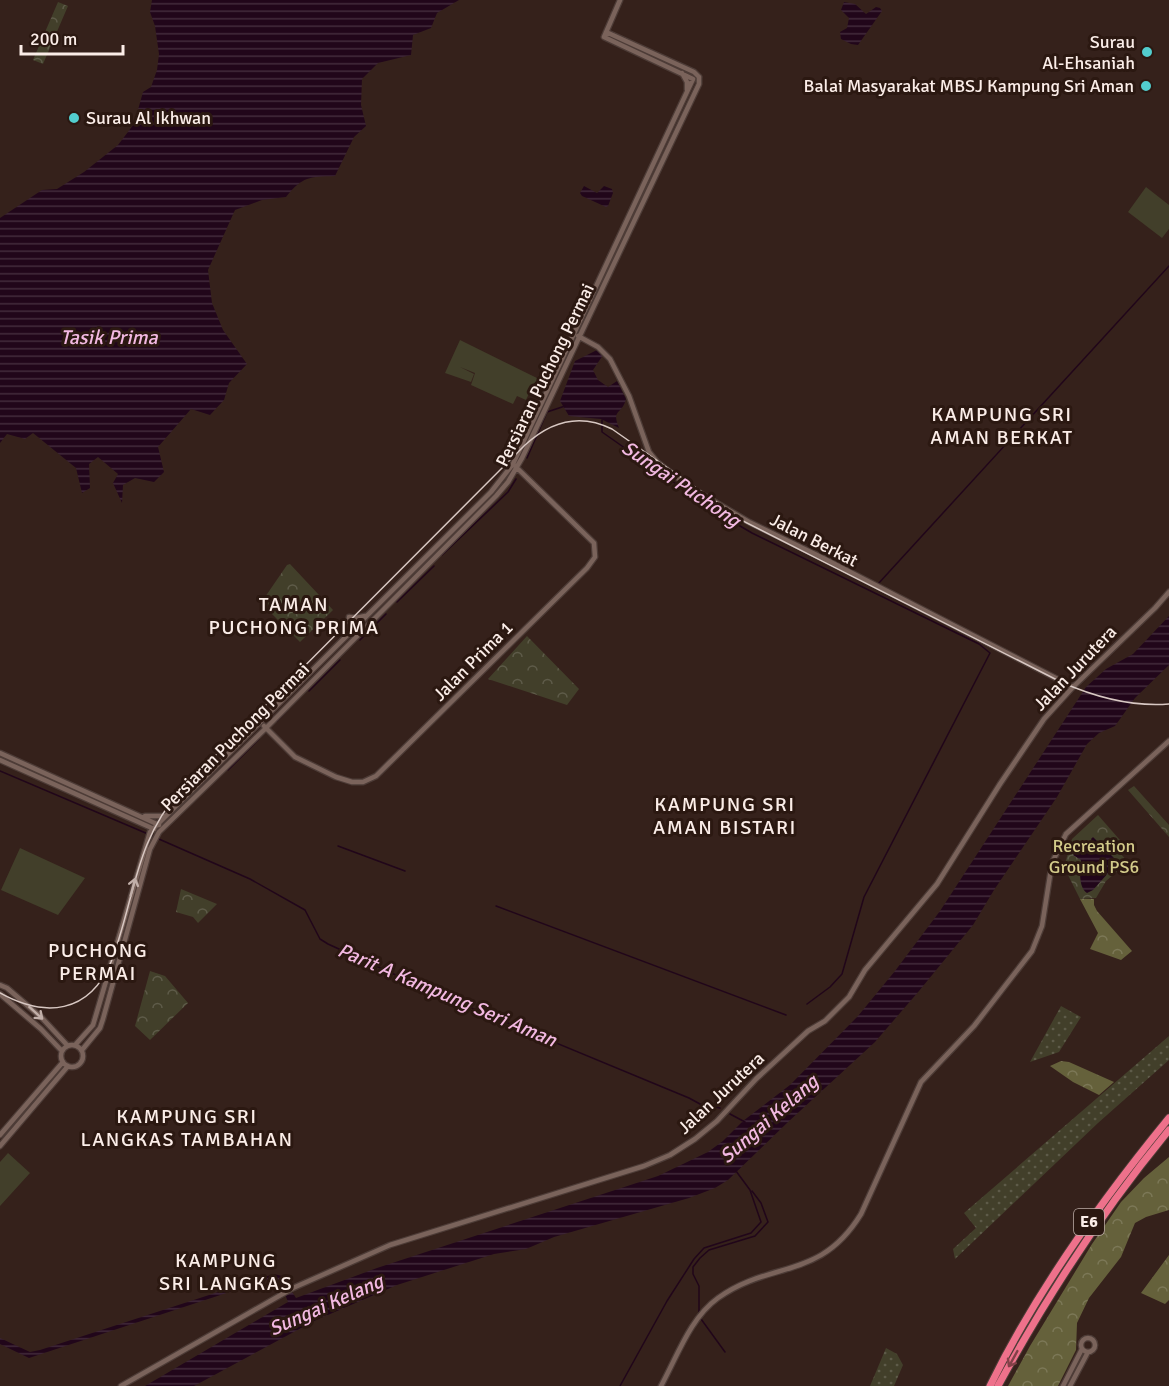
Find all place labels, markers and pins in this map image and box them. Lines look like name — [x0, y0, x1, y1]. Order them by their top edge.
place label: Surau Al-Ehsaniah — [1042, 31, 1135, 74]
marker: Surau Al-Ehsaniah — [1140, 45, 1154, 59]
place label: Balai Masyarakat MBSJ Kampung Sri Aman — [804, 75, 1134, 97]
marker: Balai Masyarakat MBSJ Kampung Sri Aman — [1139, 79, 1153, 93]
place label: Surau Al Ikhwan — [86, 107, 211, 129]
marker: Surau Al Ikhwan — [67, 111, 81, 125]

